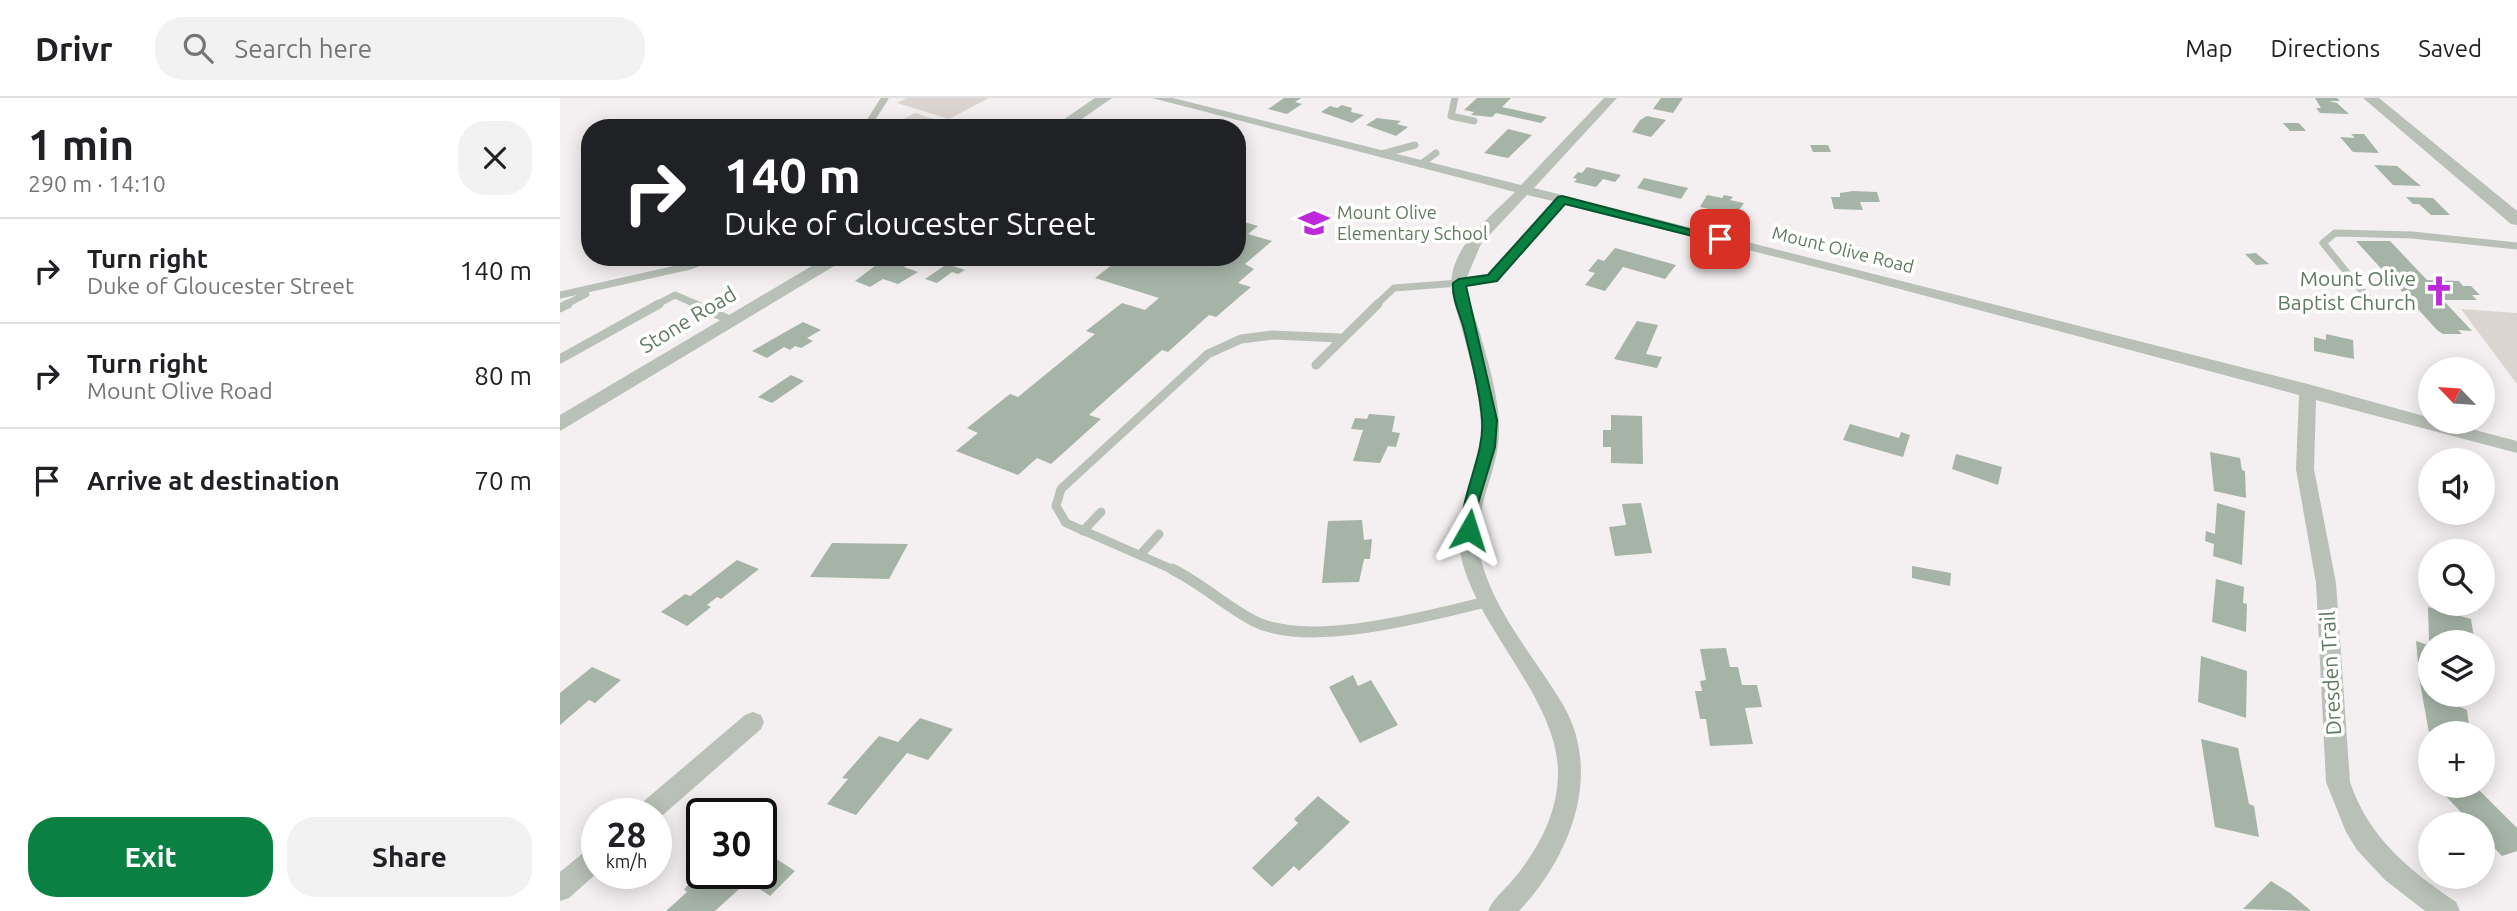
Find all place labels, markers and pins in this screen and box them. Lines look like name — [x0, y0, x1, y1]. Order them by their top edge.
place label: Mount Olive Elementary School — [1337, 202, 1488, 243]
school or university icon: Mount Olive Elementary School — [1297, 206, 1331, 240]
pin — [1690, 209, 1750, 269]
place label: Mount Olive Baptist Church — [2278, 266, 2416, 314]
church icon: Mount Olive Baptist Church — [2422, 274, 2456, 308]

